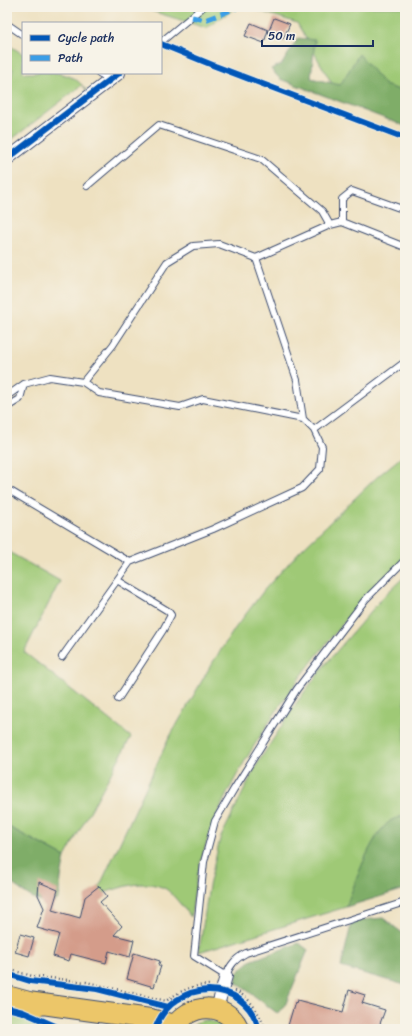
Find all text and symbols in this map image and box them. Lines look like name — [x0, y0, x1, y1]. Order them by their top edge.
legend — [22, 22, 162, 74]
scale bar — [262, 22, 373, 48]
text: 50 m — [268, 25, 295, 47]
text: Cycle path — [58, 27, 114, 49]
text: Path — [58, 47, 83, 69]

